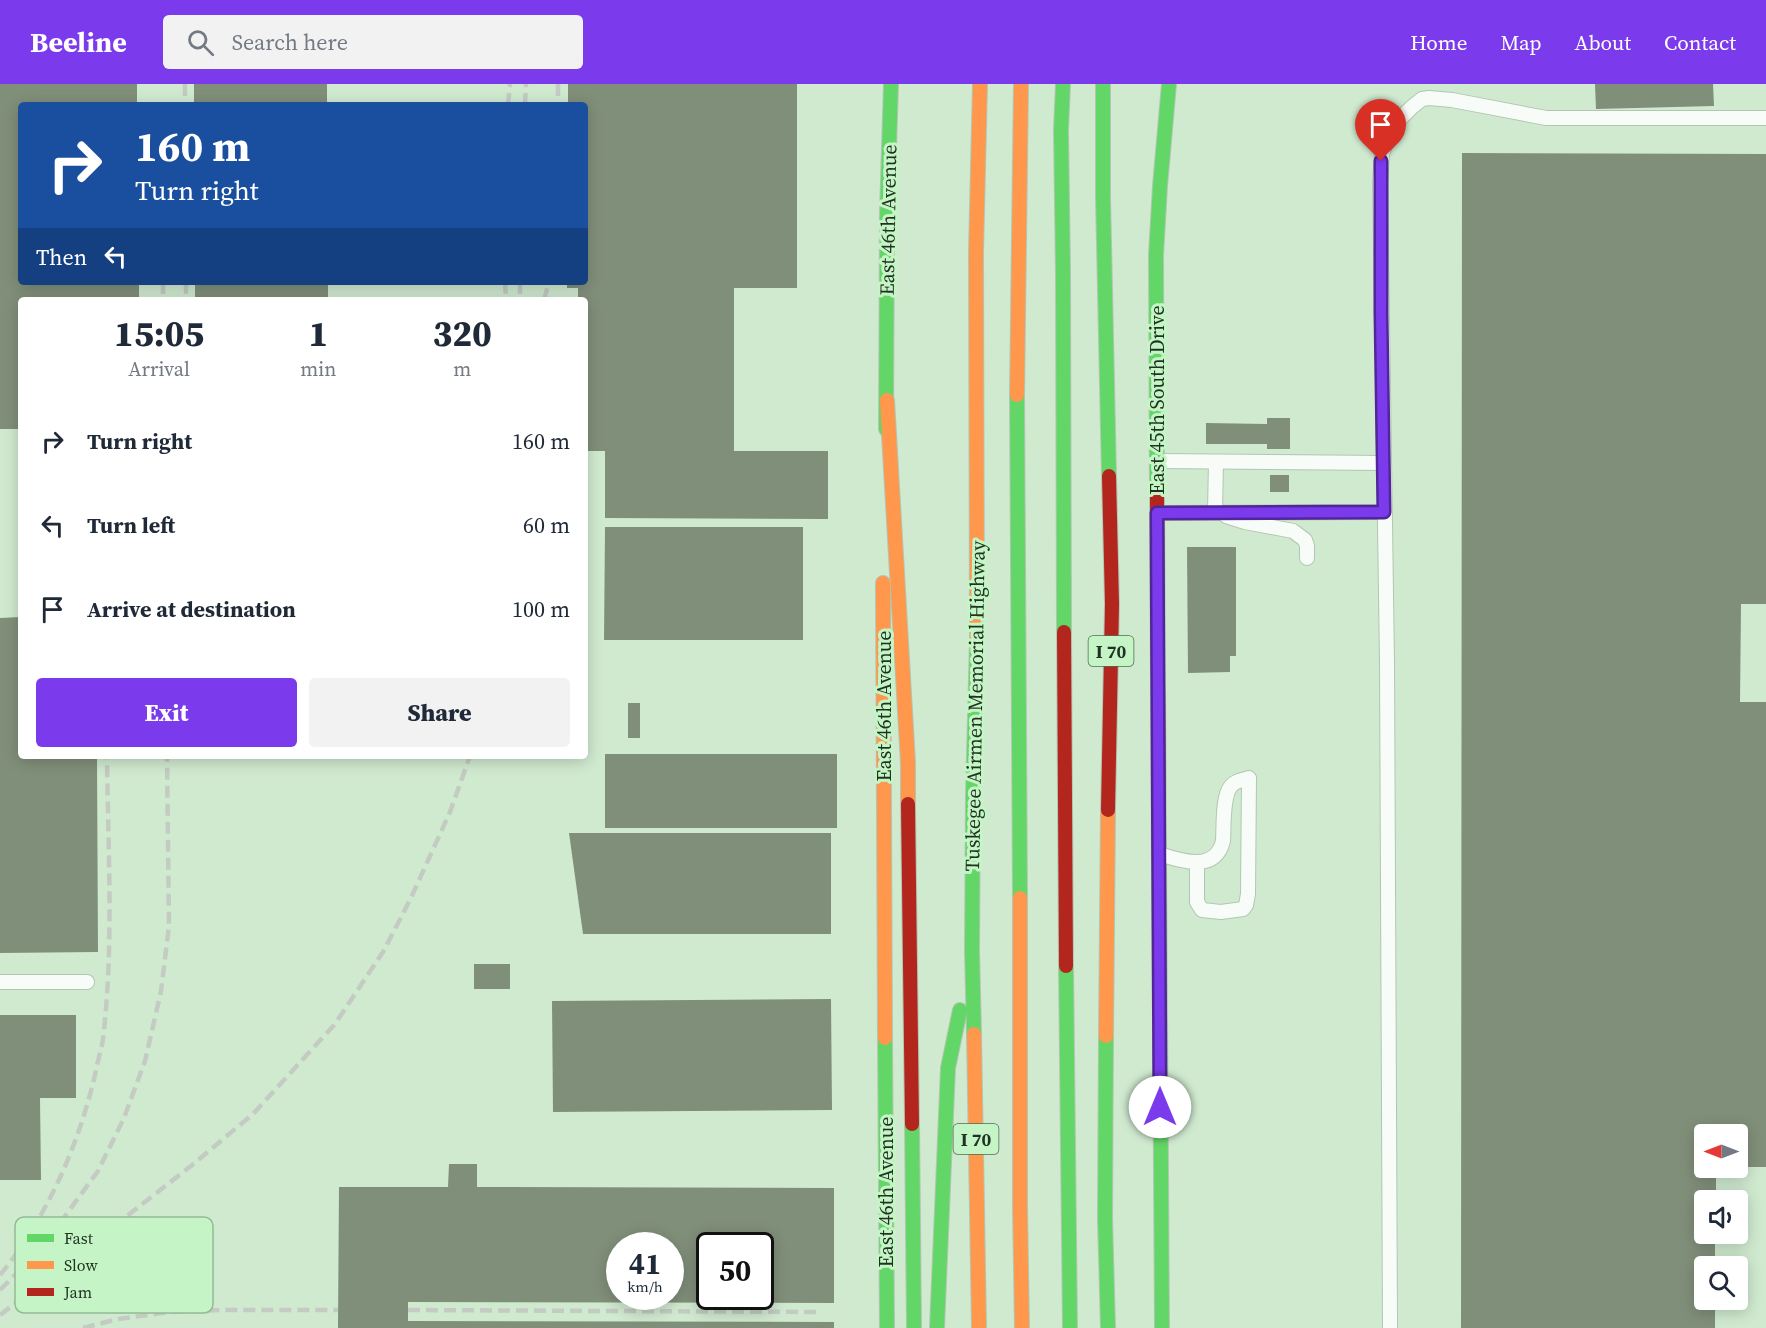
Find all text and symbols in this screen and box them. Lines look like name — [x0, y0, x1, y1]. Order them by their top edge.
search box — [163, 15, 583, 69]
text: Beeline — [30, 23, 127, 61]
icon: search — [184, 26, 217, 59]
text: Search here — [232, 27, 348, 57]
text: Home — [1410, 28, 1468, 57]
text: Map — [1501, 28, 1542, 57]
text: About — [1575, 28, 1631, 57]
text: Contact — [1664, 28, 1736, 57]
pin — [1355, 99, 1406, 161]
icon: arrive — [1364, 108, 1397, 141]
text: 160 m — [135, 117, 250, 175]
icon: right — [36, 126, 114, 204]
street label: East 46th Avenue — [873, 144, 903, 296]
text: Turn right — [135, 172, 259, 209]
icon: left — [99, 240, 132, 273]
text: Then — [36, 242, 87, 272]
street label: East 45th South Drive — [1143, 305, 1171, 495]
text: 15:05 — [114, 309, 204, 358]
text: 1 — [308, 309, 328, 358]
text: 320 — [432, 309, 492, 358]
text: Arrival — [128, 355, 190, 383]
text: min — [300, 355, 336, 383]
text: m — [453, 355, 471, 383]
icon: right — [36, 425, 69, 458]
text: Turn right — [87, 426, 192, 456]
text: 160 m — [512, 426, 570, 456]
icon: left — [36, 509, 69, 542]
text: Turn left — [87, 510, 175, 540]
text: 60 m — [523, 510, 570, 540]
street label: Tuskegee Airmen Memorial Highway — [958, 540, 992, 872]
icon: arrive — [36, 593, 69, 626]
text: Arrive at destination — [87, 594, 296, 624]
text: 100 m — [512, 594, 570, 624]
street label: East 46th Avenue — [870, 631, 898, 781]
road number: I 70 — [1088, 636, 1134, 666]
button: Exit — [36, 678, 297, 747]
button: Share — [309, 678, 570, 747]
position arrow — [1128, 1075, 1192, 1139]
street label: East 46th Avenue — [872, 1117, 900, 1267]
road number: I 70 — [954, 1124, 998, 1154]
north arrow — [1694, 1124, 1748, 1178]
map controls — [1694, 1124, 1748, 1310]
button: sound — [1694, 1190, 1748, 1244]
legend — [15, 1217, 213, 1313]
text: Fast — [64, 1227, 94, 1249]
speed limit sign: 50 — [696, 1232, 774, 1310]
text: 41 — [629, 1243, 661, 1284]
text: Slow — [64, 1254, 99, 1276]
button: search — [1694, 1256, 1748, 1310]
text: km/h — [627, 1276, 663, 1297]
text: Jam — [63, 1281, 92, 1303]

